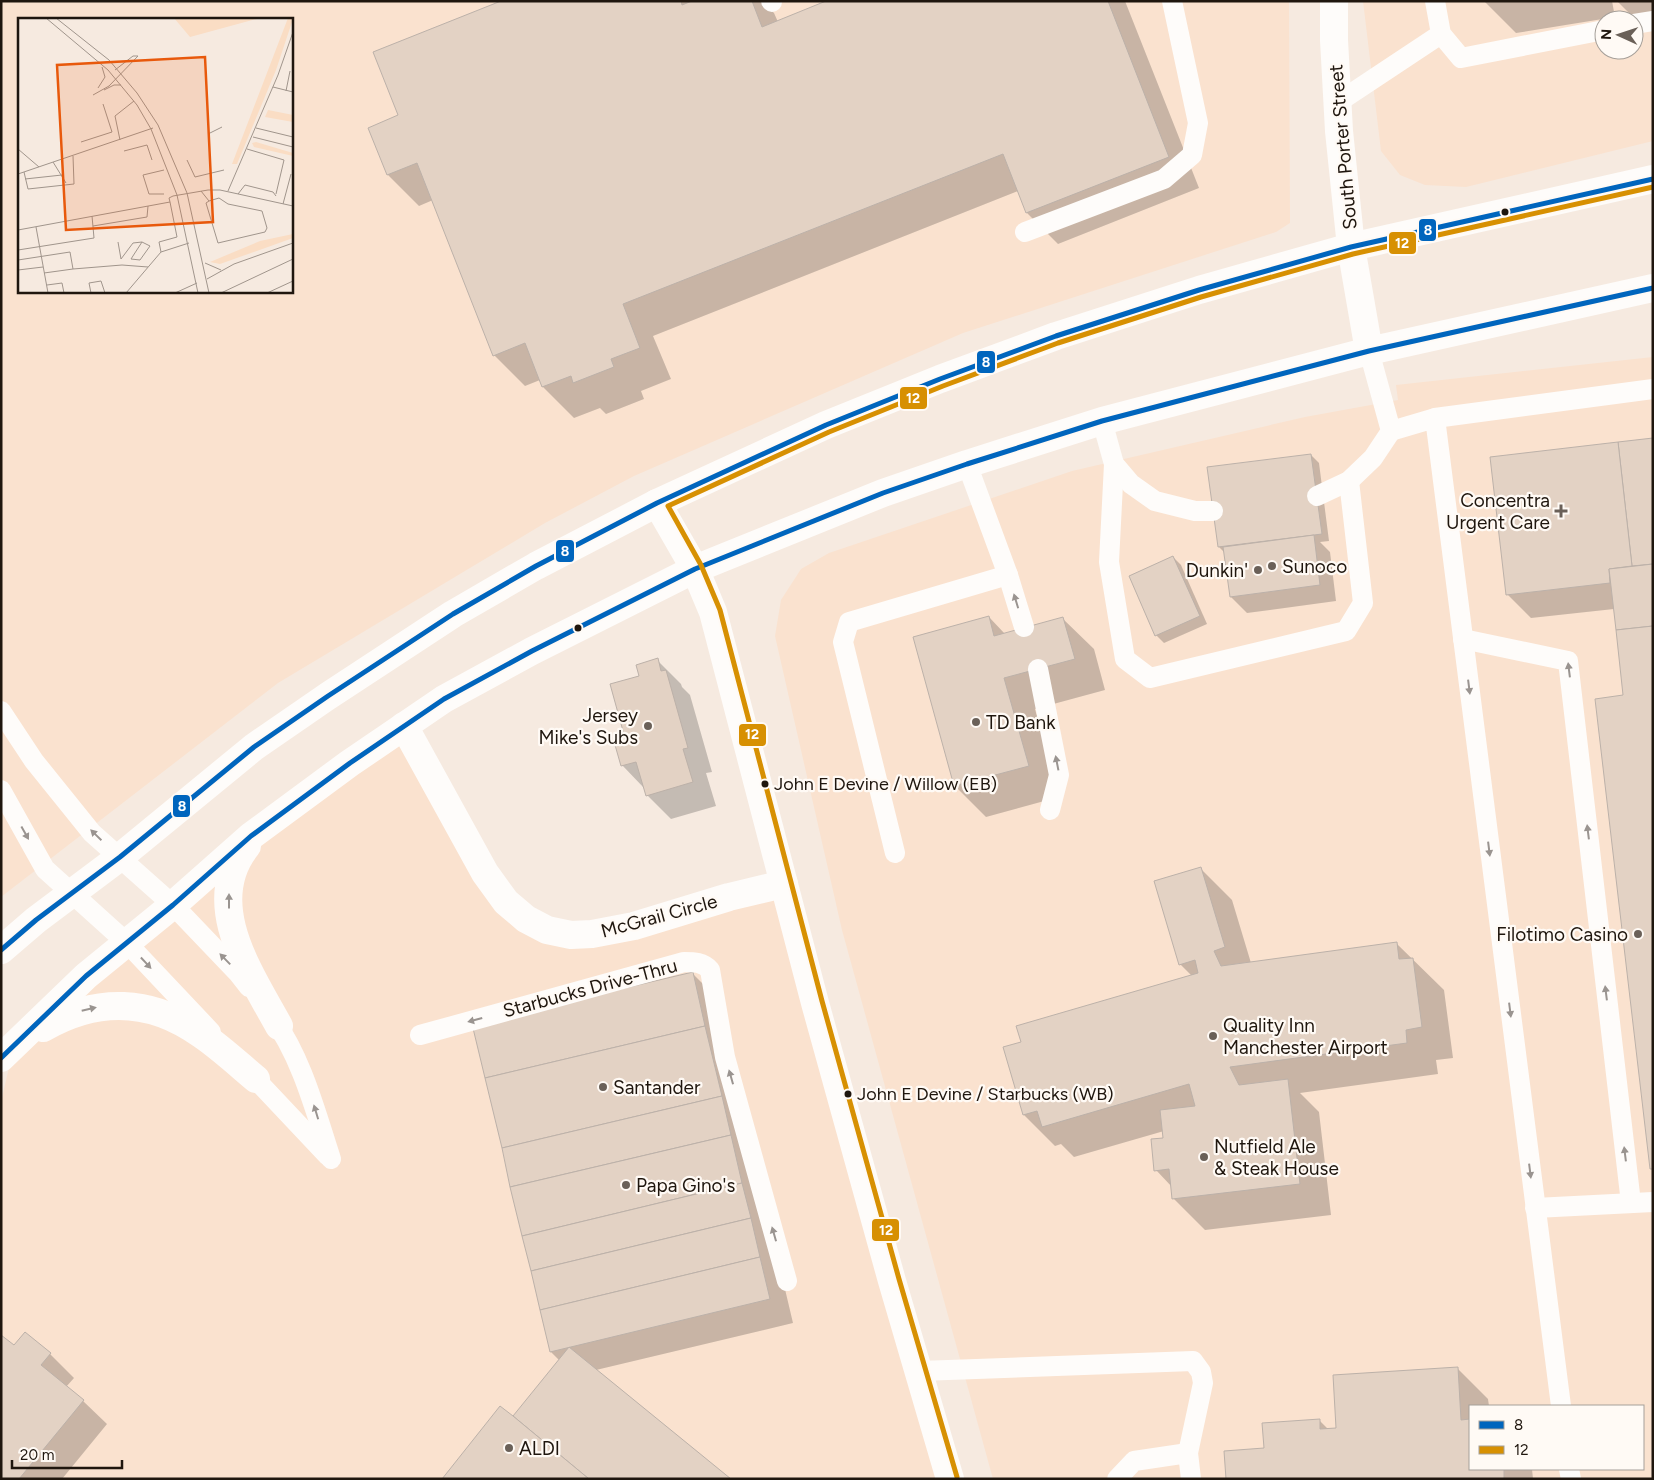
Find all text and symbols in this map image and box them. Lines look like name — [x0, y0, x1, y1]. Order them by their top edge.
north arrow — [1594, 10, 1644, 60]
inset map — [18, 18, 292, 292]
text: N — [1598, 28, 1615, 40]
street label: South Porter Street — [1324, 63, 1362, 231]
unlabelled marker — [1500, 207, 1510, 217]
line badge: 8 — [1418, 218, 1437, 242]
text: 8 — [1424, 222, 1432, 239]
line badge: 12 — [1388, 231, 1417, 255]
text: 12 — [1395, 235, 1409, 252]
line badge: 8 — [976, 350, 996, 374]
text: 8 — [982, 354, 990, 371]
line badge: 12 — [899, 386, 928, 410]
text: 12 — [906, 390, 920, 407]
place label: Concentra Urgent Care — [1446, 489, 1550, 534]
marker: Concentra Urgent Care — [1554, 504, 1568, 518]
line badge: 8 — [555, 539, 575, 563]
text: 8 — [561, 543, 569, 560]
place label: Sunoco — [1282, 555, 1347, 578]
place label: Dunkin' — [1186, 559, 1248, 582]
marker: Sunoco — [1266, 560, 1278, 572]
marker: Dunkin' — [1252, 564, 1264, 576]
one-way arrow — [1012, 593, 1020, 608]
unlabelled marker — [573, 623, 583, 633]
one-way arrow — [1565, 662, 1573, 678]
one-way arrow — [1465, 680, 1473, 696]
place label: Jersey Mike's Subs — [539, 704, 638, 749]
place label: TD Bank — [986, 711, 1056, 734]
marker: TD Bank — [970, 716, 982, 728]
marker: Jersey Mike's Subs — [642, 720, 654, 732]
line badge: 12 — [738, 723, 767, 747]
text: 12 — [745, 726, 759, 743]
one-way arrow — [1053, 755, 1061, 771]
place label: John E Devine / Willow (EB) — [774, 773, 997, 795]
marker: John E Devine / Willow (EB) — [760, 779, 770, 789]
line badge: 8 — [172, 794, 191, 818]
text: 8 — [178, 798, 186, 815]
one-way arrow — [1584, 823, 1592, 839]
one-way arrow — [21, 825, 29, 840]
one-way arrow — [90, 829, 102, 841]
one-way arrow — [1485, 841, 1493, 857]
street label: McGrail Circle — [598, 889, 720, 943]
one-way arrow — [225, 893, 233, 909]
place label: Filotimo Casino — [1496, 923, 1628, 946]
marker: Filotimo Casino — [1632, 928, 1644, 940]
one-way arrow — [219, 954, 231, 966]
street label: Starbucks Drive-Thru — [500, 954, 680, 1022]
one-way arrow — [140, 957, 152, 969]
one-way arrow — [1602, 985, 1610, 1001]
one-way arrow — [1506, 1002, 1514, 1018]
one-way arrow — [81, 1005, 96, 1013]
place label: Quality Inn Manchester Airport — [1223, 1014, 1388, 1059]
one-way arrow — [467, 1016, 482, 1024]
marker: Quality Inn Manchester Airport — [1207, 1030, 1219, 1042]
one-way arrow — [726, 1070, 734, 1085]
place label: Santander — [613, 1076, 701, 1099]
marker: Santander — [597, 1081, 609, 1093]
place label: John E Devine / Starbucks (WB) — [857, 1083, 1114, 1105]
marker: John E Devine / Starbucks (WB) — [843, 1089, 853, 1099]
one-way arrow — [312, 1105, 320, 1120]
place label: Nutfield Ale & Steak House — [1214, 1135, 1339, 1180]
one-way arrow — [1621, 1146, 1629, 1162]
marker: Nutfield Ale & Steak House — [1198, 1151, 1210, 1163]
one-way arrow — [1526, 1163, 1534, 1179]
place label: Papa Gino's — [636, 1174, 735, 1197]
marker: Papa Gino's — [620, 1179, 632, 1191]
line badge: 12 — [871, 1218, 900, 1242]
text: 12 — [879, 1222, 893, 1239]
one-way arrow — [770, 1226, 778, 1241]
legend — [1469, 1405, 1644, 1470]
text: 8 — [1514, 1416, 1523, 1434]
place label: ALDI — [519, 1437, 560, 1460]
scale bar — [12, 1438, 122, 1470]
text: 12 — [1514, 1441, 1529, 1459]
marker: ALDI — [503, 1442, 515, 1454]
text: 20 m — [20, 1446, 54, 1464]

